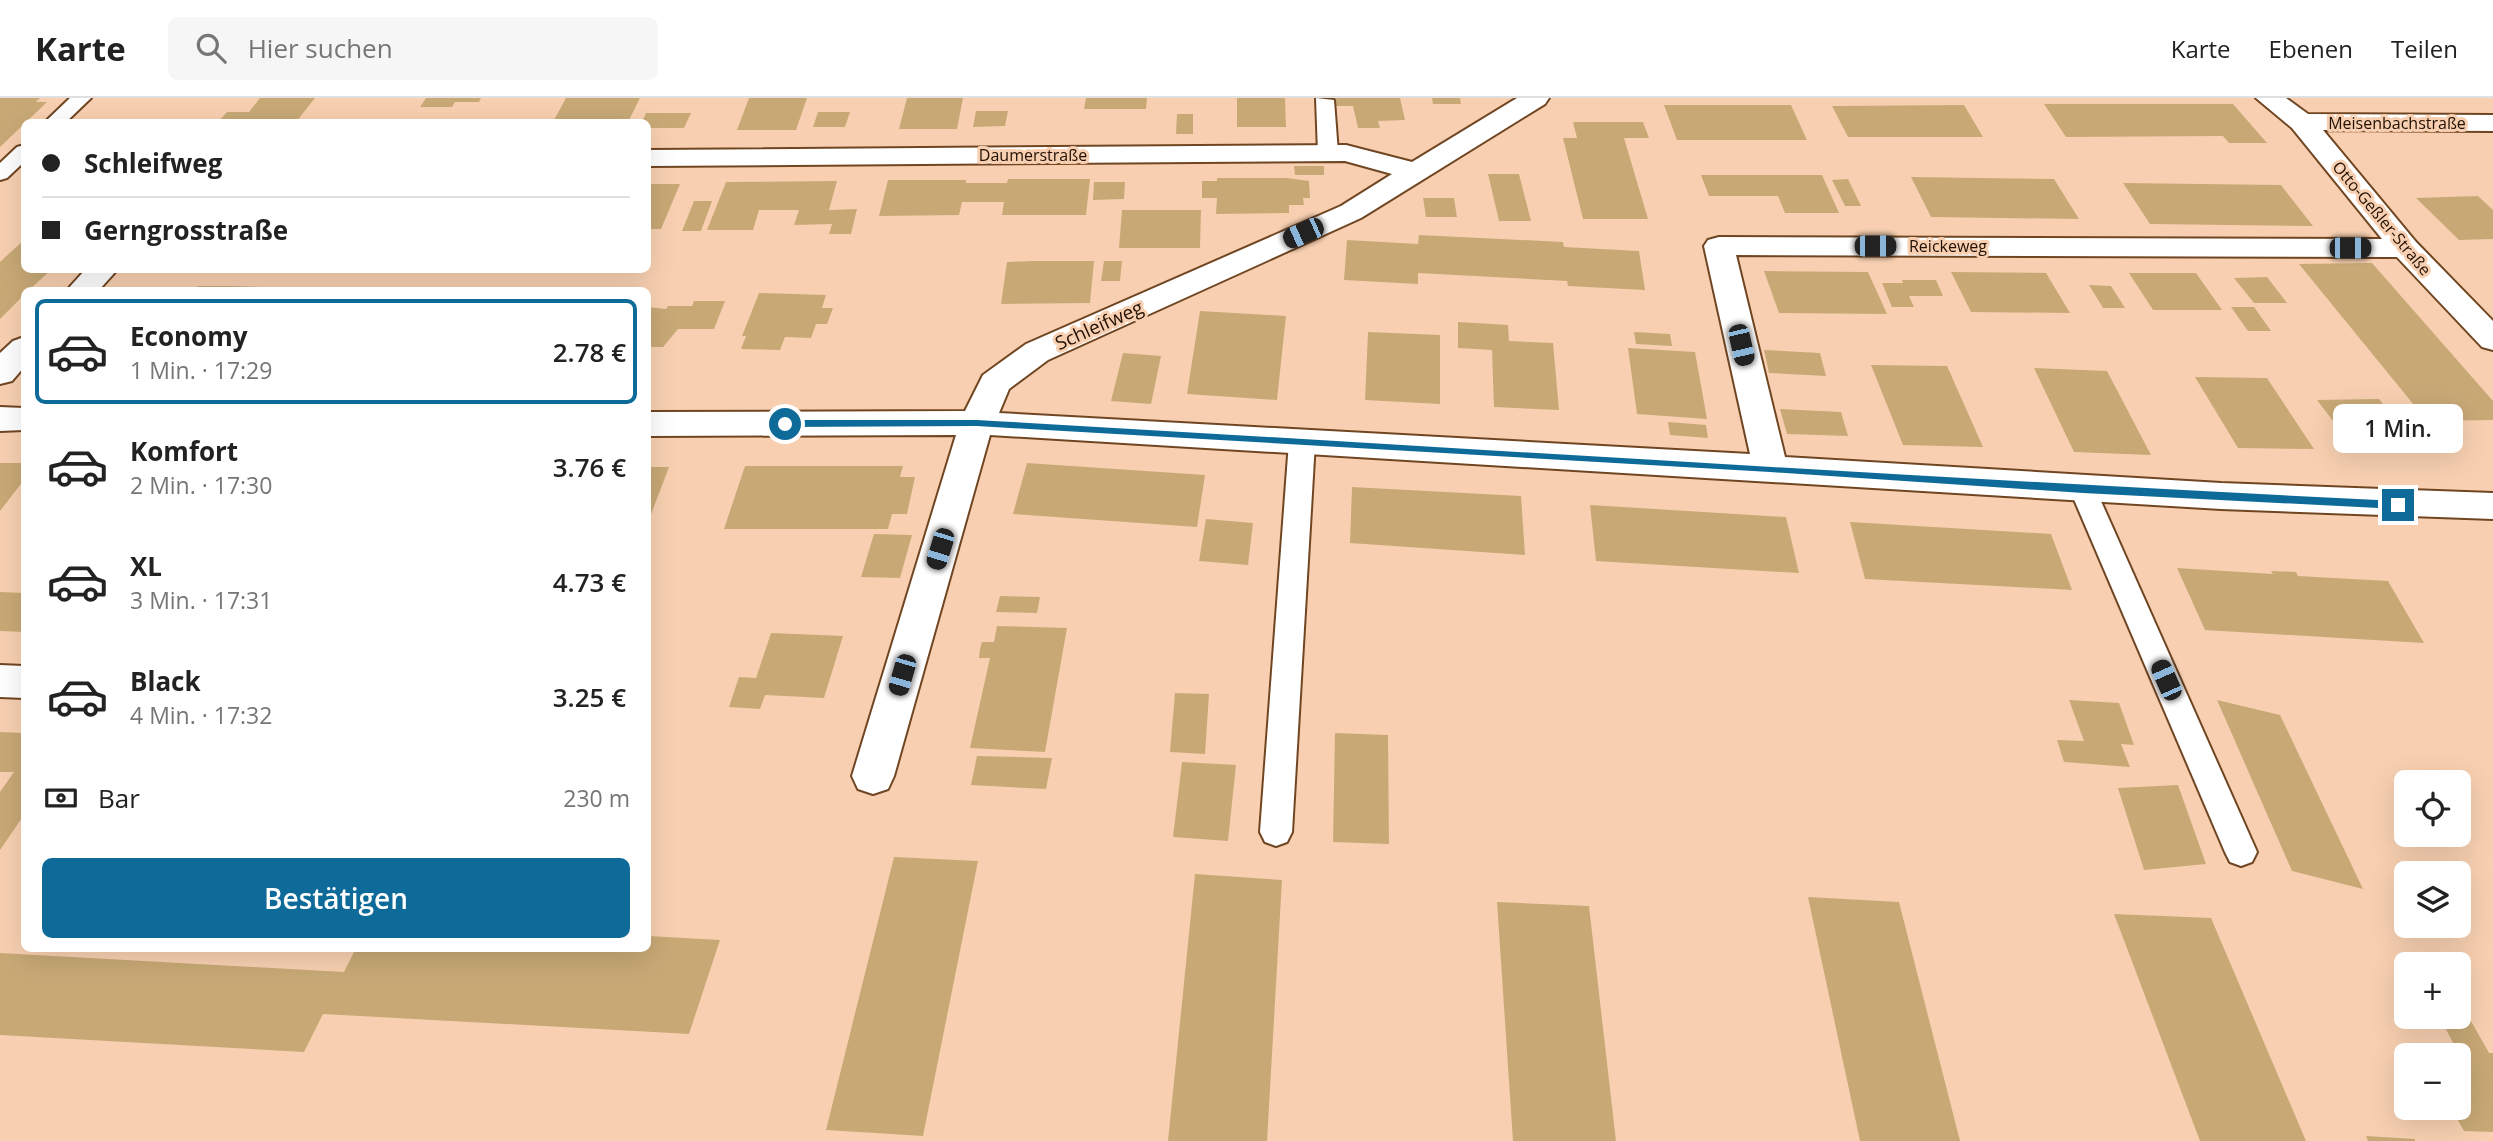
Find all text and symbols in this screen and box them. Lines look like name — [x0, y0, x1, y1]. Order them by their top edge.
search box — [168, 17, 658, 80]
text: Karte — [35, 26, 126, 71]
icon: search — [192, 29, 230, 67]
text: Hier suchen — [248, 30, 393, 66]
text: Karte — [2171, 32, 2231, 65]
text: Ebenen — [2269, 32, 2353, 65]
text: Teilen — [2391, 32, 2458, 65]
street label: Meisenbachstraße — [2328, 112, 2466, 134]
street label: Daumerstraße — [979, 144, 1087, 166]
text: Schleifweg — [84, 145, 222, 181]
street label: Otto-Geßler-Straße — [2328, 156, 2436, 280]
text: Gerngrosstraße — [84, 212, 288, 248]
car — [1280, 215, 1327, 251]
street label: Reickeweg — [1909, 235, 1987, 257]
car — [1855, 236, 1897, 257]
car — [2330, 238, 2372, 259]
street label: Schleifweg — [1051, 294, 1147, 356]
text: Economy — [130, 318, 248, 354]
icon: car — [46, 320, 109, 383]
car — [1727, 322, 1756, 368]
text: 2.78 € — [553, 334, 626, 370]
text: 1 Min. · 17:29 — [130, 354, 272, 386]
callout: 1 Min. — [2333, 404, 2463, 452]
route start — [769, 408, 801, 440]
text: 1 Min. — [2364, 412, 2432, 444]
text: Komfort — [130, 433, 238, 469]
icon: car — [46, 435, 109, 498]
text: 3.76 € — [553, 449, 626, 485]
text: 2 Min. · 17:30 — [130, 469, 272, 501]
route end — [2382, 489, 2414, 521]
car — [924, 526, 957, 572]
text: XL — [130, 548, 162, 584]
icon: car — [46, 550, 109, 613]
text: 4.73 € — [553, 564, 626, 600]
text: 3 Min. · 17:31 — [130, 584, 272, 616]
car — [887, 652, 918, 698]
car — [2148, 657, 2185, 703]
text: Black — [130, 663, 201, 699]
icon: car — [46, 665, 109, 728]
text: 3.25 € — [553, 679, 626, 715]
text: 4 Min. · 17:32 — [130, 699, 272, 731]
map controls — [2394, 770, 2471, 1120]
button: locate — [2394, 770, 2471, 847]
icon: cash — [42, 779, 80, 817]
text: Bar — [98, 780, 140, 816]
text: 230 m — [563, 782, 630, 814]
button: Bestätigen — [42, 858, 630, 938]
button: layers — [2394, 861, 2471, 938]
button: + — [2394, 952, 2471, 1029]
button: − — [2394, 1043, 2471, 1120]

